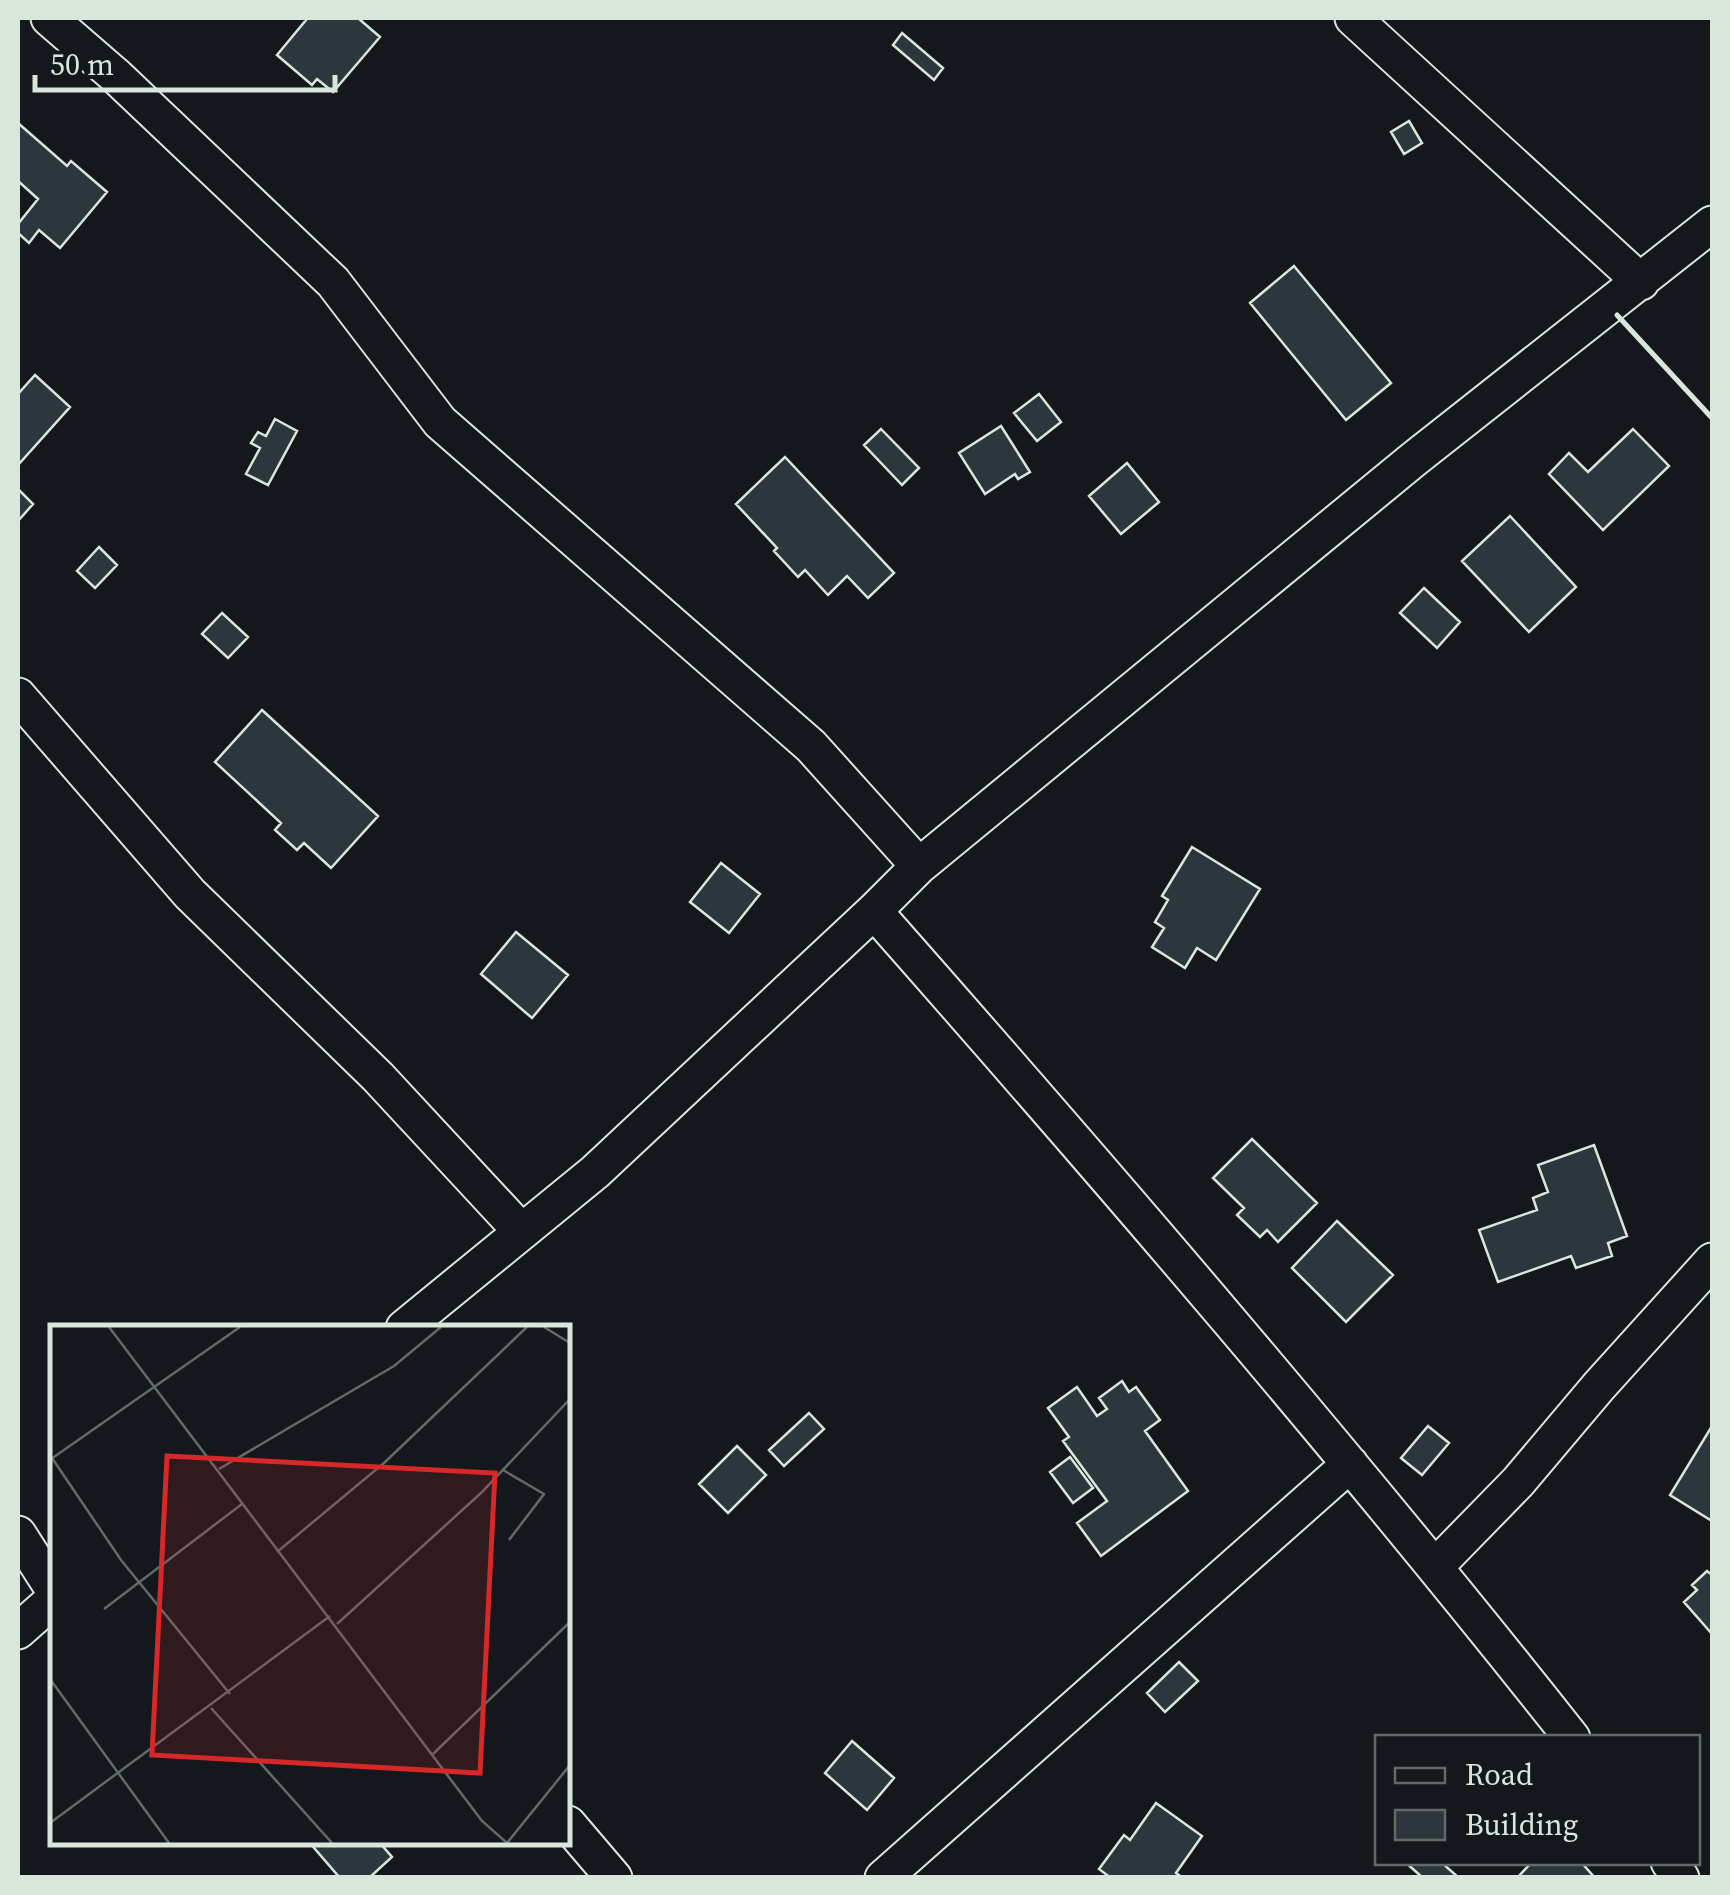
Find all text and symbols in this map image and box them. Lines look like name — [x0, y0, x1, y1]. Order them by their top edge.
scale bar — [35, 30, 335, 92]
text: 50 m — [50, 44, 114, 85]
inset map — [50, 1325, 570, 1845]
legend — [1375, 1735, 1700, 1865]
text: Road — [1465, 1754, 1533, 1795]
text: Building — [1465, 1804, 1578, 1845]

